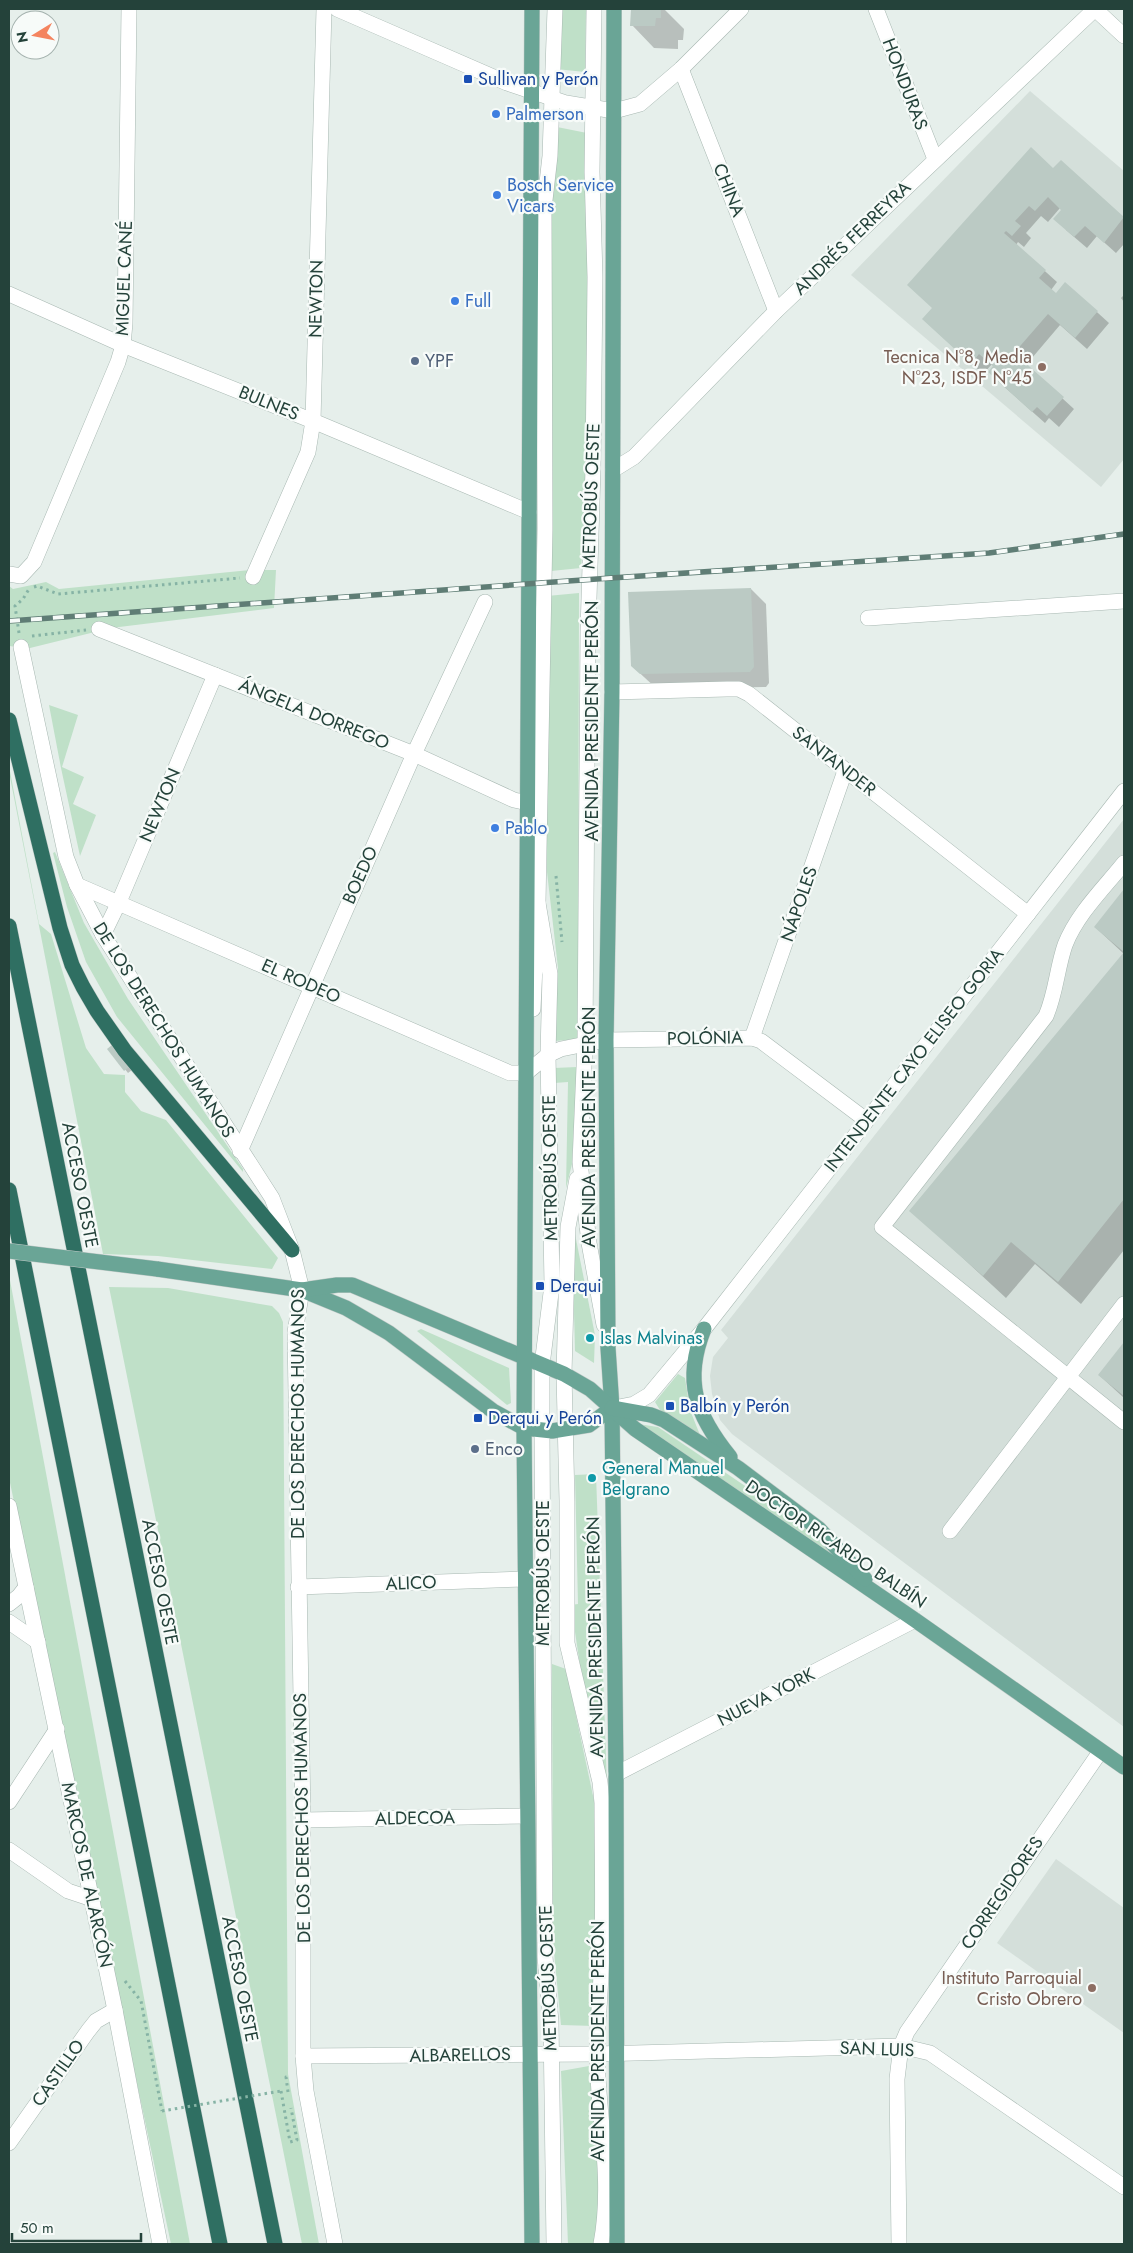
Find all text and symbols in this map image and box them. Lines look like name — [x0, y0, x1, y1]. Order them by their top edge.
north arrow — [10, 10, 60, 60]
text: N — [11, 30, 33, 44]
street label: HONDURAS — [876, 34, 934, 134]
place label: Sullivan y Perón — [478, 66, 599, 92]
marker: Sullivan y Perón — [462, 73, 474, 85]
place label: Palmerson — [506, 101, 584, 127]
marker: Palmerson — [490, 108, 502, 120]
street label: CHINA — [707, 159, 751, 221]
place label: Bosch Service Vicars — [507, 172, 614, 219]
street label: ANDRÉS FERREYRA — [787, 175, 917, 301]
marker: Bosch Service Vicars — [491, 189, 503, 201]
street label: MIGUEL CANÉ — [109, 220, 139, 336]
street label: NEWTON — [302, 260, 330, 338]
place label: Full — [465, 288, 491, 314]
marker: Full — [449, 295, 461, 307]
place label: Tecnica N°8, Media N°23, ISDF N°45 — [884, 344, 1032, 391]
place label: YPF — [425, 348, 454, 374]
marker: YPF — [409, 355, 421, 367]
marker: Tecnica N°8, Media N°23, ISDF N°45 — [1036, 361, 1048, 373]
street label: BULNES — [235, 379, 303, 427]
street label: METROBÚS OESTE — [575, 423, 607, 569]
street label: AVENIDA PRESIDENTE PERÓN — [579, 600, 605, 842]
street label: ÁNGELA DORREGO — [235, 672, 393, 756]
street label: SANTANDER — [786, 720, 882, 802]
street label: NEWTON — [133, 764, 187, 846]
place label: Pablo — [505, 815, 547, 841]
marker: Pablo — [489, 822, 501, 834]
street label: BOEDO — [336, 842, 384, 908]
street label: NÁPOLES — [774, 863, 824, 945]
street label: DE LOS DERECHOS HUMANOS — [87, 917, 241, 1143]
street label: INTENDENTE CAYO ELISEO GORIA — [818, 942, 1010, 1178]
street label: EL RODEO — [257, 952, 345, 1010]
street label: AVENIDA PRESIDENTE PERÓN — [576, 1006, 602, 1248]
street label: POLÓNIA — [667, 1024, 743, 1052]
street label: METROBÚS OESTE — [536, 1095, 564, 1241]
street label: ACCESO OESTE — [55, 1120, 105, 1250]
place label: Derqui — [550, 1273, 602, 1299]
marker: Derqui — [534, 1280, 546, 1292]
street label: DE LOS DERECHOS HUMANOS — [285, 1289, 311, 1539]
place label: Islas Malvinas — [600, 1325, 702, 1351]
marker: Islas Malvinas — [584, 1332, 596, 1344]
place label: Balbín y Perón — [680, 1393, 790, 1419]
marker: Balbín y Perón — [664, 1400, 676, 1412]
place label: Derqui y Perón — [488, 1405, 602, 1431]
marker: Derqui y Perón — [472, 1412, 484, 1424]
place label: Enco — [485, 1436, 523, 1462]
marker: Enco — [469, 1443, 481, 1455]
place label: General Manuel Belgrano — [602, 1455, 724, 1502]
marker: General Manuel Belgrano — [586, 1472, 598, 1484]
street label: DOCTOR RICARDO BALBÍN — [740, 1473, 932, 1615]
street label: METROBÚS OESTE — [530, 1500, 556, 1646]
street label: AVENIDA PRESIDENTE PERÓN — [580, 1516, 610, 1758]
street label: ACCESO OESTE — [135, 1517, 185, 1647]
street label: ALICO — [385, 1569, 437, 1597]
street label: NUEVA YORK — [713, 1661, 820, 1733]
street label: DE LOS DERECHOS HUMANOS — [287, 1693, 317, 1943]
street label: MARCOS DE ALARCÓN — [55, 1780, 119, 1970]
street label: ALDECOA — [375, 1804, 455, 1832]
street label: CORREGIDORES — [955, 1831, 1050, 1955]
street label: METROBÚS OESTE — [532, 1905, 564, 2051]
street label: ACCESO OESTE — [215, 1914, 265, 2044]
street label: AVENIDA PRESIDENTE PERÓN — [585, 1920, 611, 2162]
place label: Instituto Parroquial Cristo Obrero — [941, 1965, 1082, 2012]
marker: Instituto Parroquial Cristo Obrero — [1086, 1982, 1098, 1994]
street label: CASTILLO — [25, 2034, 91, 2112]
street label: SAN LUIS — [839, 2035, 915, 2063]
street label: ALBARELLOS — [409, 2041, 511, 2069]
scale bar — [12, 2210, 141, 2242]
text: 50 m — [20, 2217, 54, 2239]

